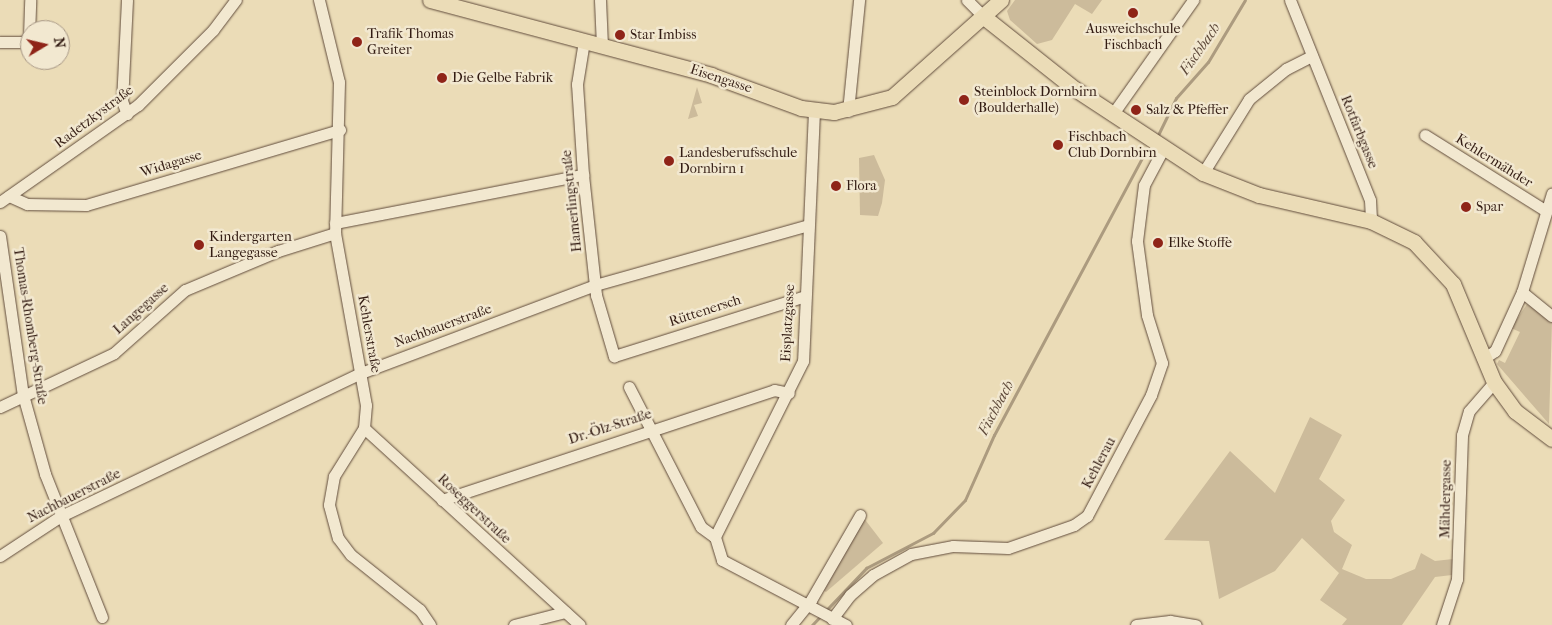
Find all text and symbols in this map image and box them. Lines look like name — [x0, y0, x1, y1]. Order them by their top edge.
marker: Ausweichschule Fischbach — [1127, 7, 1139, 19]
north arrow — [20, 20, 70, 70]
water label: Fischbach — [1176, 20, 1224, 78]
place label: Ausweichschule Fischbach — [1086, 21, 1180, 54]
place label: Trafik Thomas Greiter — [367, 26, 454, 58]
place label: Star Imbiss — [630, 27, 696, 43]
marker: Star Imbiss — [614, 29, 626, 41]
text: N — [50, 36, 69, 49]
marker: Trafik Thomas Greiter — [351, 36, 363, 48]
street label: Eisengasse — [688, 61, 754, 97]
place label: Die Gelbe Fabrik — [452, 70, 553, 86]
marker: Die Gelbe Fabrik — [436, 72, 448, 84]
street label: Radetzkystraße — [51, 82, 137, 152]
place label: Steinblock Dornbirn (Boulderhalle) — [974, 84, 1097, 116]
street label: Rotfarbgasse — [1337, 93, 1381, 171]
marker: Steinblock Dornbirn (Boulderhalle) — [958, 94, 970, 106]
place label: Salz & Pfeffer — [1146, 102, 1228, 118]
marker: Salz & Pfeffer — [1130, 104, 1142, 116]
place label: Fischbach Club Dornbirn — [1068, 129, 1157, 162]
street label: Kehlermähder — [1452, 131, 1536, 191]
marker: Fischbach Club Dornbirn — [1052, 139, 1064, 151]
place label: Landesberufsschule Dornbirn 1 — [679, 145, 797, 178]
street label: Widagasse — [138, 147, 204, 181]
street label: Hamerlingstraße — [558, 149, 586, 253]
marker: Landesberufsschule Dornbirn 1 — [663, 155, 675, 167]
place label: Flora — [846, 178, 877, 194]
marker: Flora — [830, 180, 842, 192]
place label: Spar — [1476, 199, 1503, 215]
marker: Spar — [1460, 201, 1472, 213]
place label: Kindergarten Langegasse — [209, 229, 292, 262]
place label: Elke Stoffe — [1168, 235, 1232, 251]
marker: Elke Stoffe — [1152, 237, 1164, 249]
marker: Kindergarten Langegasse — [193, 239, 205, 251]
street label: Thomas-Rhomberg-Straße — [9, 246, 51, 406]
street label: Langegasse — [110, 280, 172, 338]
street label: Eisplatzgasse — [778, 284, 798, 362]
street label: Rüttenersch — [667, 291, 743, 331]
street label: Kehlerstraße — [354, 294, 384, 374]
street label: Nachbauerstraße — [392, 301, 494, 351]
water label: Fischbach — [974, 378, 1018, 438]
street label: Dr.-Ölz-Straße — [566, 406, 654, 448]
street label: Kehlerau — [1079, 434, 1119, 492]
street label: Mähdergasse — [1437, 459, 1455, 539]
street label: Nachbauerstraße — [25, 465, 123, 527]
street label: Roseggerstraße — [434, 471, 514, 547]

